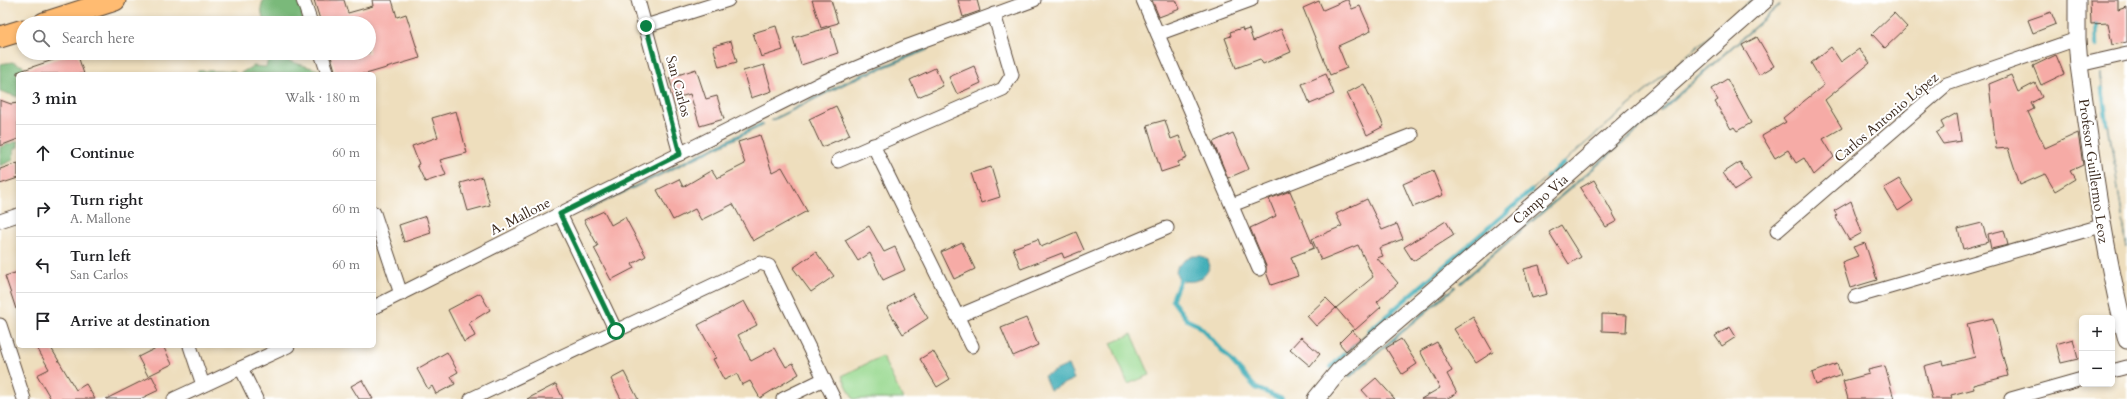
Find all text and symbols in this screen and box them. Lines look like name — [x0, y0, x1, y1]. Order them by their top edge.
search box — [16, 16, 376, 60]
route end — [637, 17, 655, 35]
icon: search — [30, 27, 52, 49]
text: Search here — [62, 28, 135, 48]
street label: San Carlos — [661, 54, 696, 119]
street label: Carlos Antonio López — [1830, 68, 1943, 167]
text: 3 min — [32, 87, 77, 110]
text: Walk · 180 m — [285, 89, 360, 107]
street label: Profesor Guillermo Leoz — [2074, 98, 2113, 245]
icon: ahead — [32, 142, 54, 164]
text: Continue — [70, 143, 135, 163]
text: 60 m — [332, 144, 360, 162]
street label: Campo Via — [1509, 170, 1572, 229]
text: Turn right — [70, 190, 143, 210]
street label: A. Mallone — [487, 193, 554, 240]
icon: right — [32, 198, 54, 220]
text: 60 m — [332, 200, 360, 218]
text: A. Mallone — [70, 210, 131, 228]
text: Turn left — [70, 246, 131, 266]
icon: left — [32, 254, 54, 276]
text: 60 m — [332, 256, 360, 274]
text: San Carlos — [70, 266, 128, 284]
icon: arrive — [32, 310, 54, 332]
text: Arrive at destination — [70, 311, 210, 331]
map controls — [2079, 315, 2115, 387]
button: + — [2079, 315, 2115, 351]
route start — [607, 322, 625, 340]
button: − — [2079, 351, 2115, 387]

